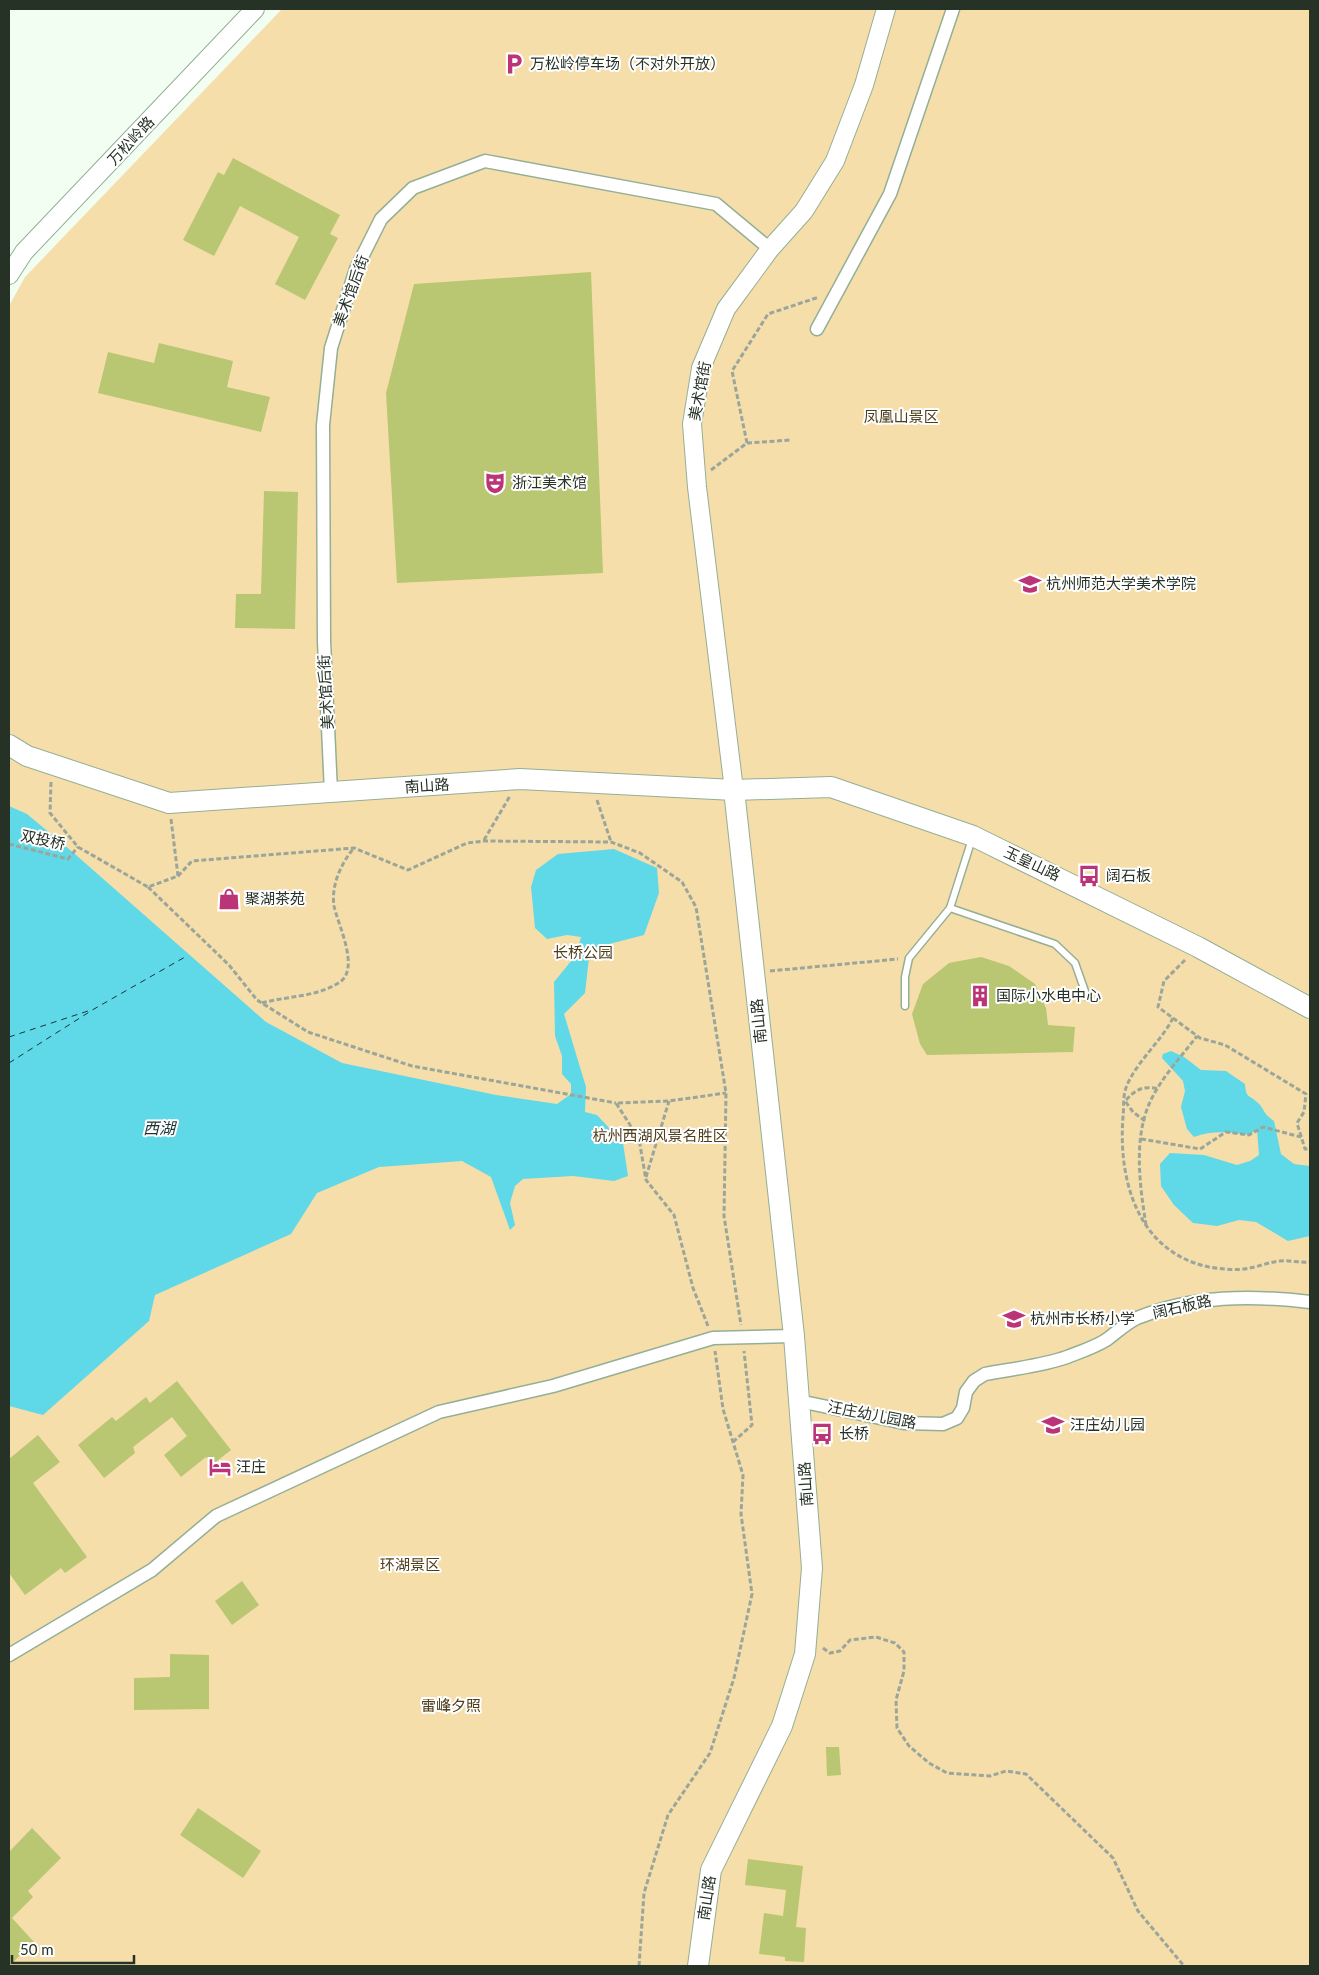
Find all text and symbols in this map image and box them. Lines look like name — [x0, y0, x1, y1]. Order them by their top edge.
parking icon: 万松岭停车场（不对外开放） — [501, 51, 527, 77]
place label: 万松岭停车场（不对外开放） — [530, 54, 725, 72]
street label: 万松岭路 — [103, 112, 157, 168]
street label: 美术馆后街 — [329, 252, 371, 329]
street label: 美术馆街 — [684, 360, 714, 422]
park label: 凤凰山景区 — [863, 407, 939, 425]
theatre icon: 浙江美术馆 — [482, 470, 508, 496]
place label: 浙江美术馆 — [512, 473, 587, 491]
school or university icon: 杭州师范大学美术学院 — [1017, 571, 1043, 597]
place label: 杭州师范大学美术学院 — [1046, 574, 1196, 592]
street label: 美术馆后街 — [314, 654, 336, 730]
street label: 南山路 — [404, 774, 450, 796]
street label: 双投桥 — [19, 826, 67, 853]
street label: 玉皇山路 — [1001, 842, 1063, 884]
bus stop icon: 阔石板 — [1076, 863, 1102, 889]
place label: 阔石板 — [1106, 866, 1151, 884]
shop icon: 聚湖茶苑 — [216, 886, 242, 912]
place label: 聚湖茶苑 — [245, 889, 305, 907]
park label: 长桥公园 — [553, 943, 613, 961]
building icon: 国际小水电中心 — [967, 983, 993, 1009]
place label: 国际小水电中心 — [996, 986, 1101, 1004]
street label: 南山路 — [747, 998, 769, 1044]
water label: 西湖 — [143, 1118, 178, 1137]
park label: 杭州西湖风景名胜区 — [592, 1126, 728, 1144]
street label: 阔石板路 — [1151, 1291, 1213, 1322]
school or university icon: 杭州市长桥小学 — [1001, 1306, 1027, 1332]
place label: 杭州市长桥小学 — [1030, 1309, 1135, 1327]
street label: 汪庄幼儿园路 — [826, 1397, 918, 1431]
school or university icon: 汪庄幼儿园 — [1040, 1412, 1066, 1438]
place label: 汪庄幼儿园 — [1070, 1415, 1145, 1433]
bus stop icon: 长桥 — [809, 1421, 835, 1447]
place label: 长桥 — [839, 1424, 869, 1442]
hotel icon: 汪庄 — [207, 1454, 233, 1480]
place label: 汪庄 — [236, 1457, 266, 1475]
street label: 南山路 — [794, 1461, 816, 1507]
park label: 环湖景区 — [380, 1555, 440, 1573]
park label: 雷峰夕照 — [421, 1696, 481, 1714]
street label: 南山路 — [694, 1874, 718, 1921]
scale bar — [12, 1932, 135, 1964]
text: 50 m — [20, 1940, 54, 1958]

